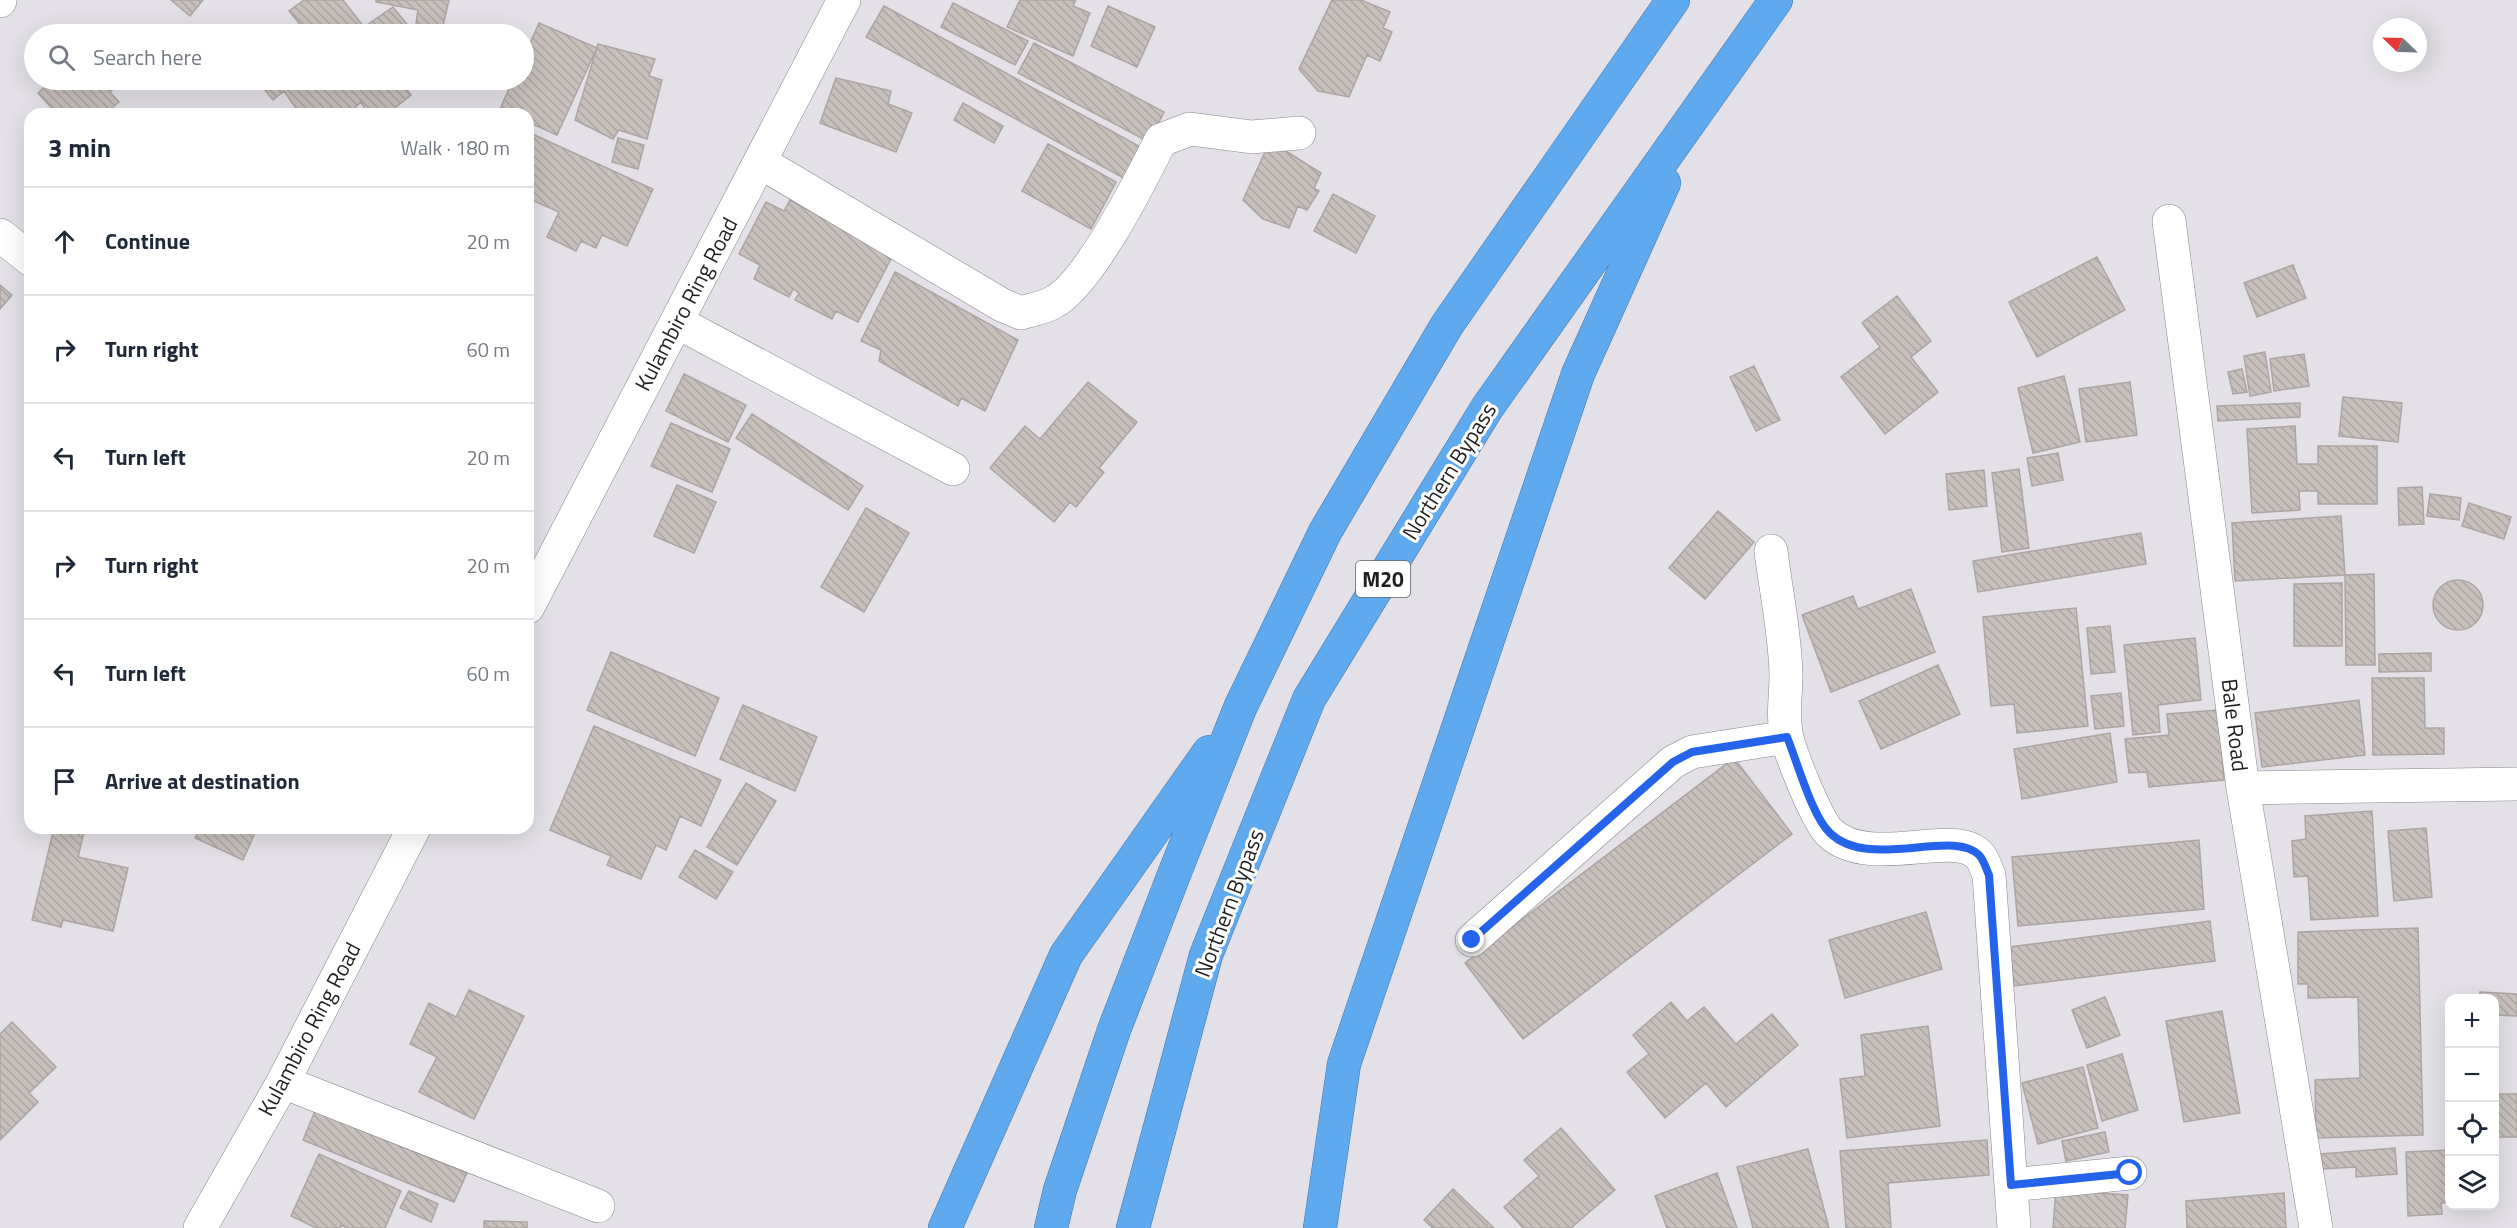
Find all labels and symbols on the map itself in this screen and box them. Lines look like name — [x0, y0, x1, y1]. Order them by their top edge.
north arrow — [2373, 18, 2427, 72]
street label: Kulambiro Ring Road — [626, 211, 746, 397]
street label: Northern Bypass — [1393, 396, 1505, 546]
road number: M20 — [1356, 561, 1410, 597]
street label: Bale Road — [2212, 677, 2258, 773]
street label: Northern Bypass — [1185, 824, 1273, 982]
route end — [1458, 926, 1484, 952]
street label: Kulambiro Ring Road — [249, 936, 369, 1122]
route start — [2116, 1159, 2142, 1185]

